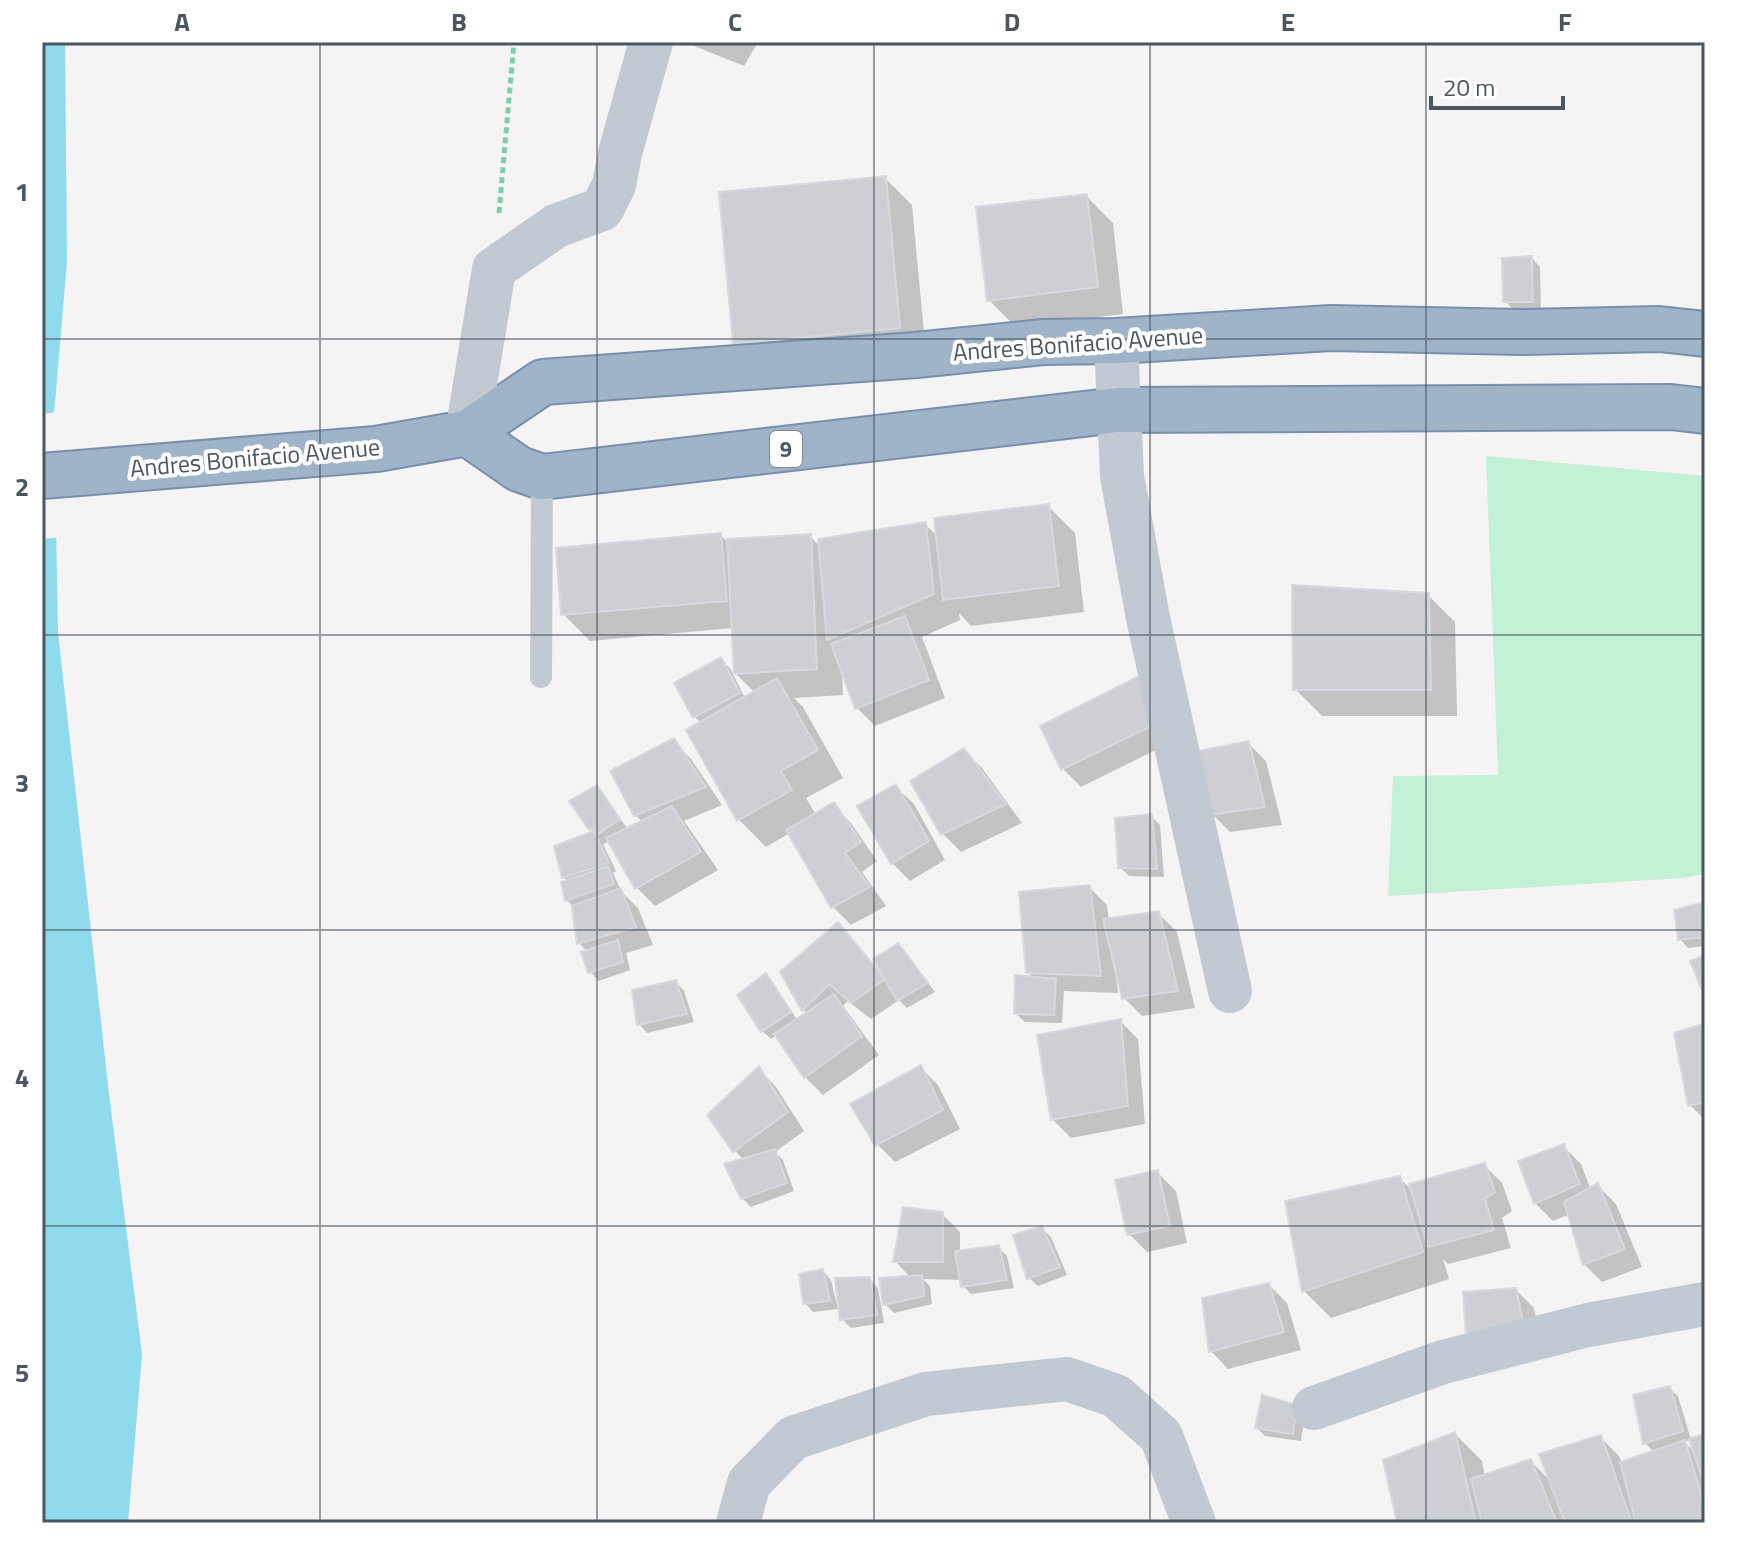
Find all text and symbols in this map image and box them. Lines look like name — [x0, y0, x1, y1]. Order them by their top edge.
text: A — [174, 2, 190, 41]
text: B — [451, 2, 467, 41]
text: C — [728, 2, 742, 41]
text: D — [1004, 2, 1020, 41]
text: E — [1281, 2, 1295, 41]
text: F — [1558, 2, 1572, 41]
scale bar — [1431, 60, 1563, 110]
text: 20 m — [1443, 69, 1495, 105]
text: 1 — [15, 172, 29, 211]
street label: Andres Bonifacio Avenue — [952, 316, 1204, 370]
street label: Andres Bonifacio Avenue — [128, 428, 381, 486]
road number: 9 — [770, 431, 802, 467]
text: 2 — [15, 467, 29, 506]
text: 3 — [15, 763, 29, 802]
text: 4 — [15, 1058, 29, 1097]
text: 5 — [15, 1353, 29, 1392]

